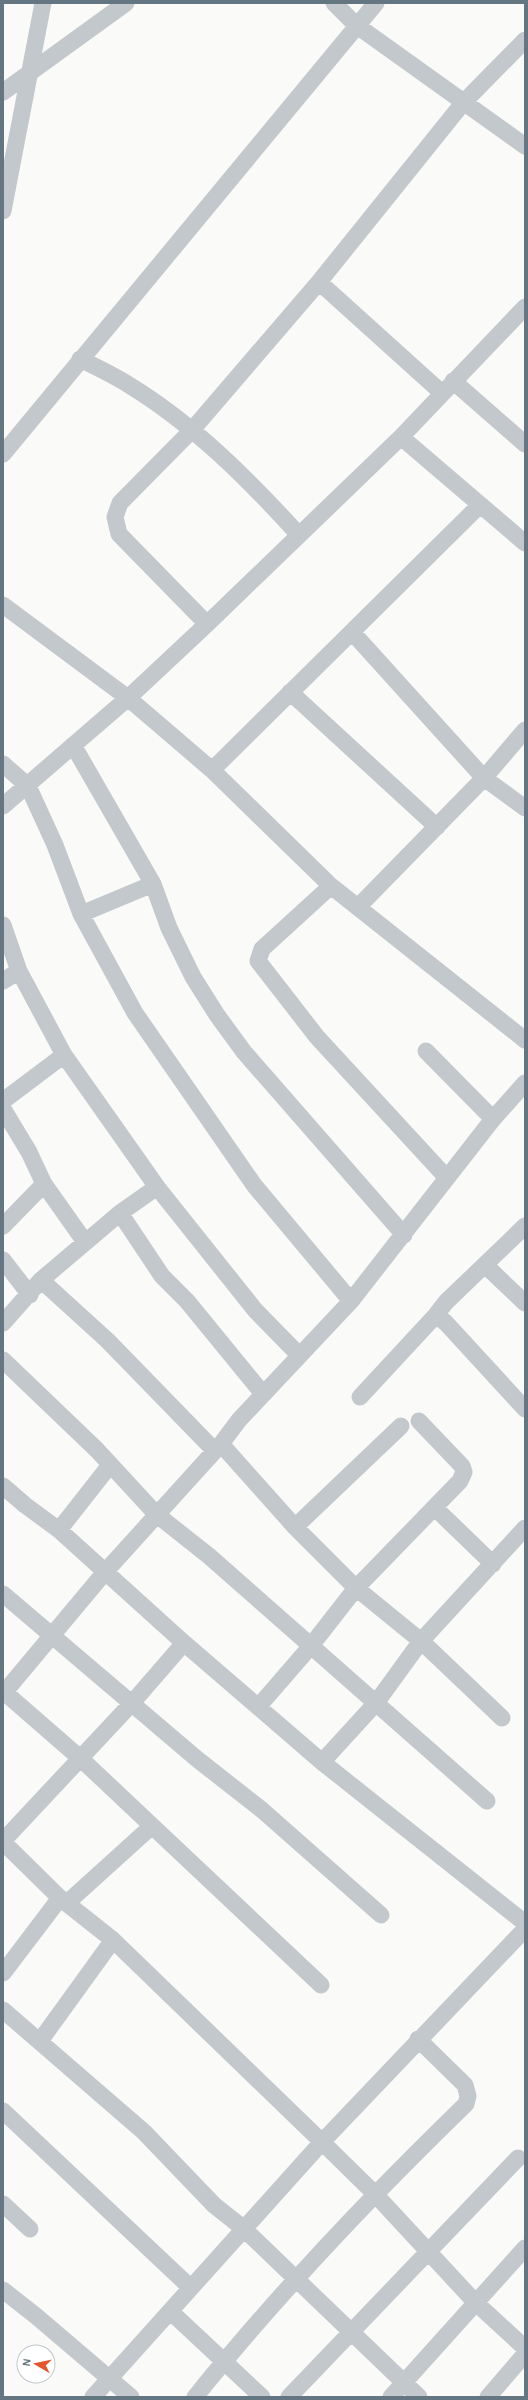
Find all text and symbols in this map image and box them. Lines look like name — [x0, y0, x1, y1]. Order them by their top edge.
north arrow — [16, 2344, 56, 2384]
text: N — [21, 2358, 33, 2367]

